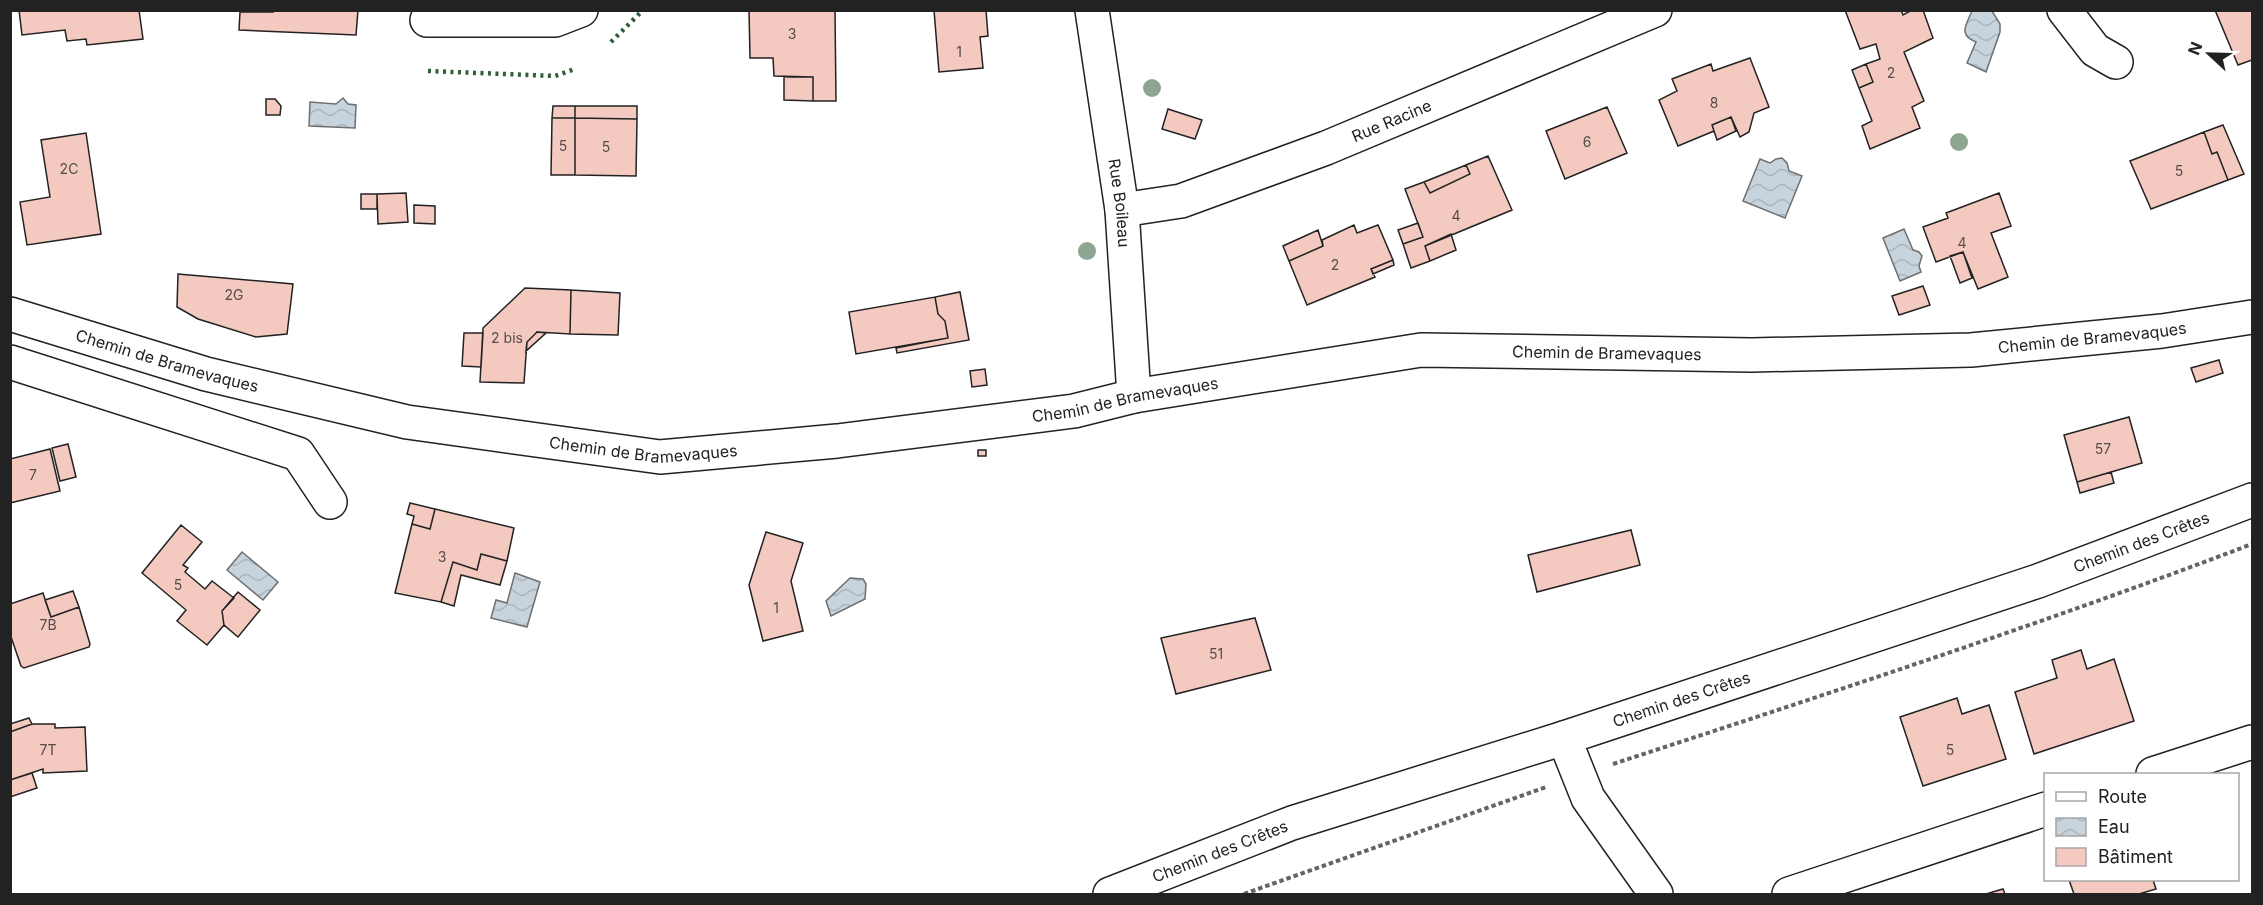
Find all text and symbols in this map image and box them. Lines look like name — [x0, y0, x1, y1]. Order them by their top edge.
north arrow — [2179, 24, 2239, 84]
house number: 3 — [788, 25, 796, 42]
text: N — [2184, 39, 2207, 58]
house number: 1 — [956, 43, 962, 60]
house number: 2 — [1887, 64, 1895, 81]
house number: 8 — [1710, 94, 1718, 111]
street label: Rue Racine — [1349, 95, 1434, 146]
house number: 6 — [1583, 133, 1591, 150]
house number: 5 — [559, 137, 567, 154]
house number: 5 — [602, 138, 610, 155]
street label: Rue Boileau — [1104, 157, 1134, 248]
house number: 2C — [60, 160, 78, 177]
house number: 5 — [2175, 162, 2183, 179]
house number: 4 — [1451, 207, 1461, 224]
house number: 4 — [1957, 234, 1967, 251]
house number: 2 — [1331, 256, 1339, 273]
house number: 2G — [225, 286, 243, 303]
street label: Chemin de Bramevaques — [1997, 317, 2188, 357]
street label: Chemin de Bramevaques — [73, 325, 261, 396]
house number: 2 bis — [491, 329, 523, 346]
street label: Chemin de Bramevaques — [1512, 341, 1702, 364]
street label: Chemin de Bramevaques — [1031, 373, 1220, 426]
street label: Chemin de Bramevaques — [548, 432, 738, 467]
house number: 57 — [2095, 440, 2111, 457]
house number: 7 — [29, 466, 37, 483]
street label: Chemin des Crêtes — [2070, 507, 2212, 577]
house number: 3 — [438, 548, 446, 565]
house number: 5 — [174, 576, 182, 593]
house number: 1 — [773, 599, 779, 616]
house number: 7B — [39, 616, 57, 633]
house number: 51 — [1209, 645, 1223, 662]
street label: Chemin des Crêtes — [1610, 667, 1753, 731]
house number: 7T — [40, 741, 56, 758]
house number: 5 — [1946, 741, 1954, 758]
legend — [2044, 773, 2239, 881]
text: Route — [2098, 786, 2147, 807]
street label: Chemin des Crêtes — [1149, 816, 1291, 887]
text: Eau — [2098, 816, 2130, 837]
text: Bâtiment — [2098, 846, 2173, 867]

